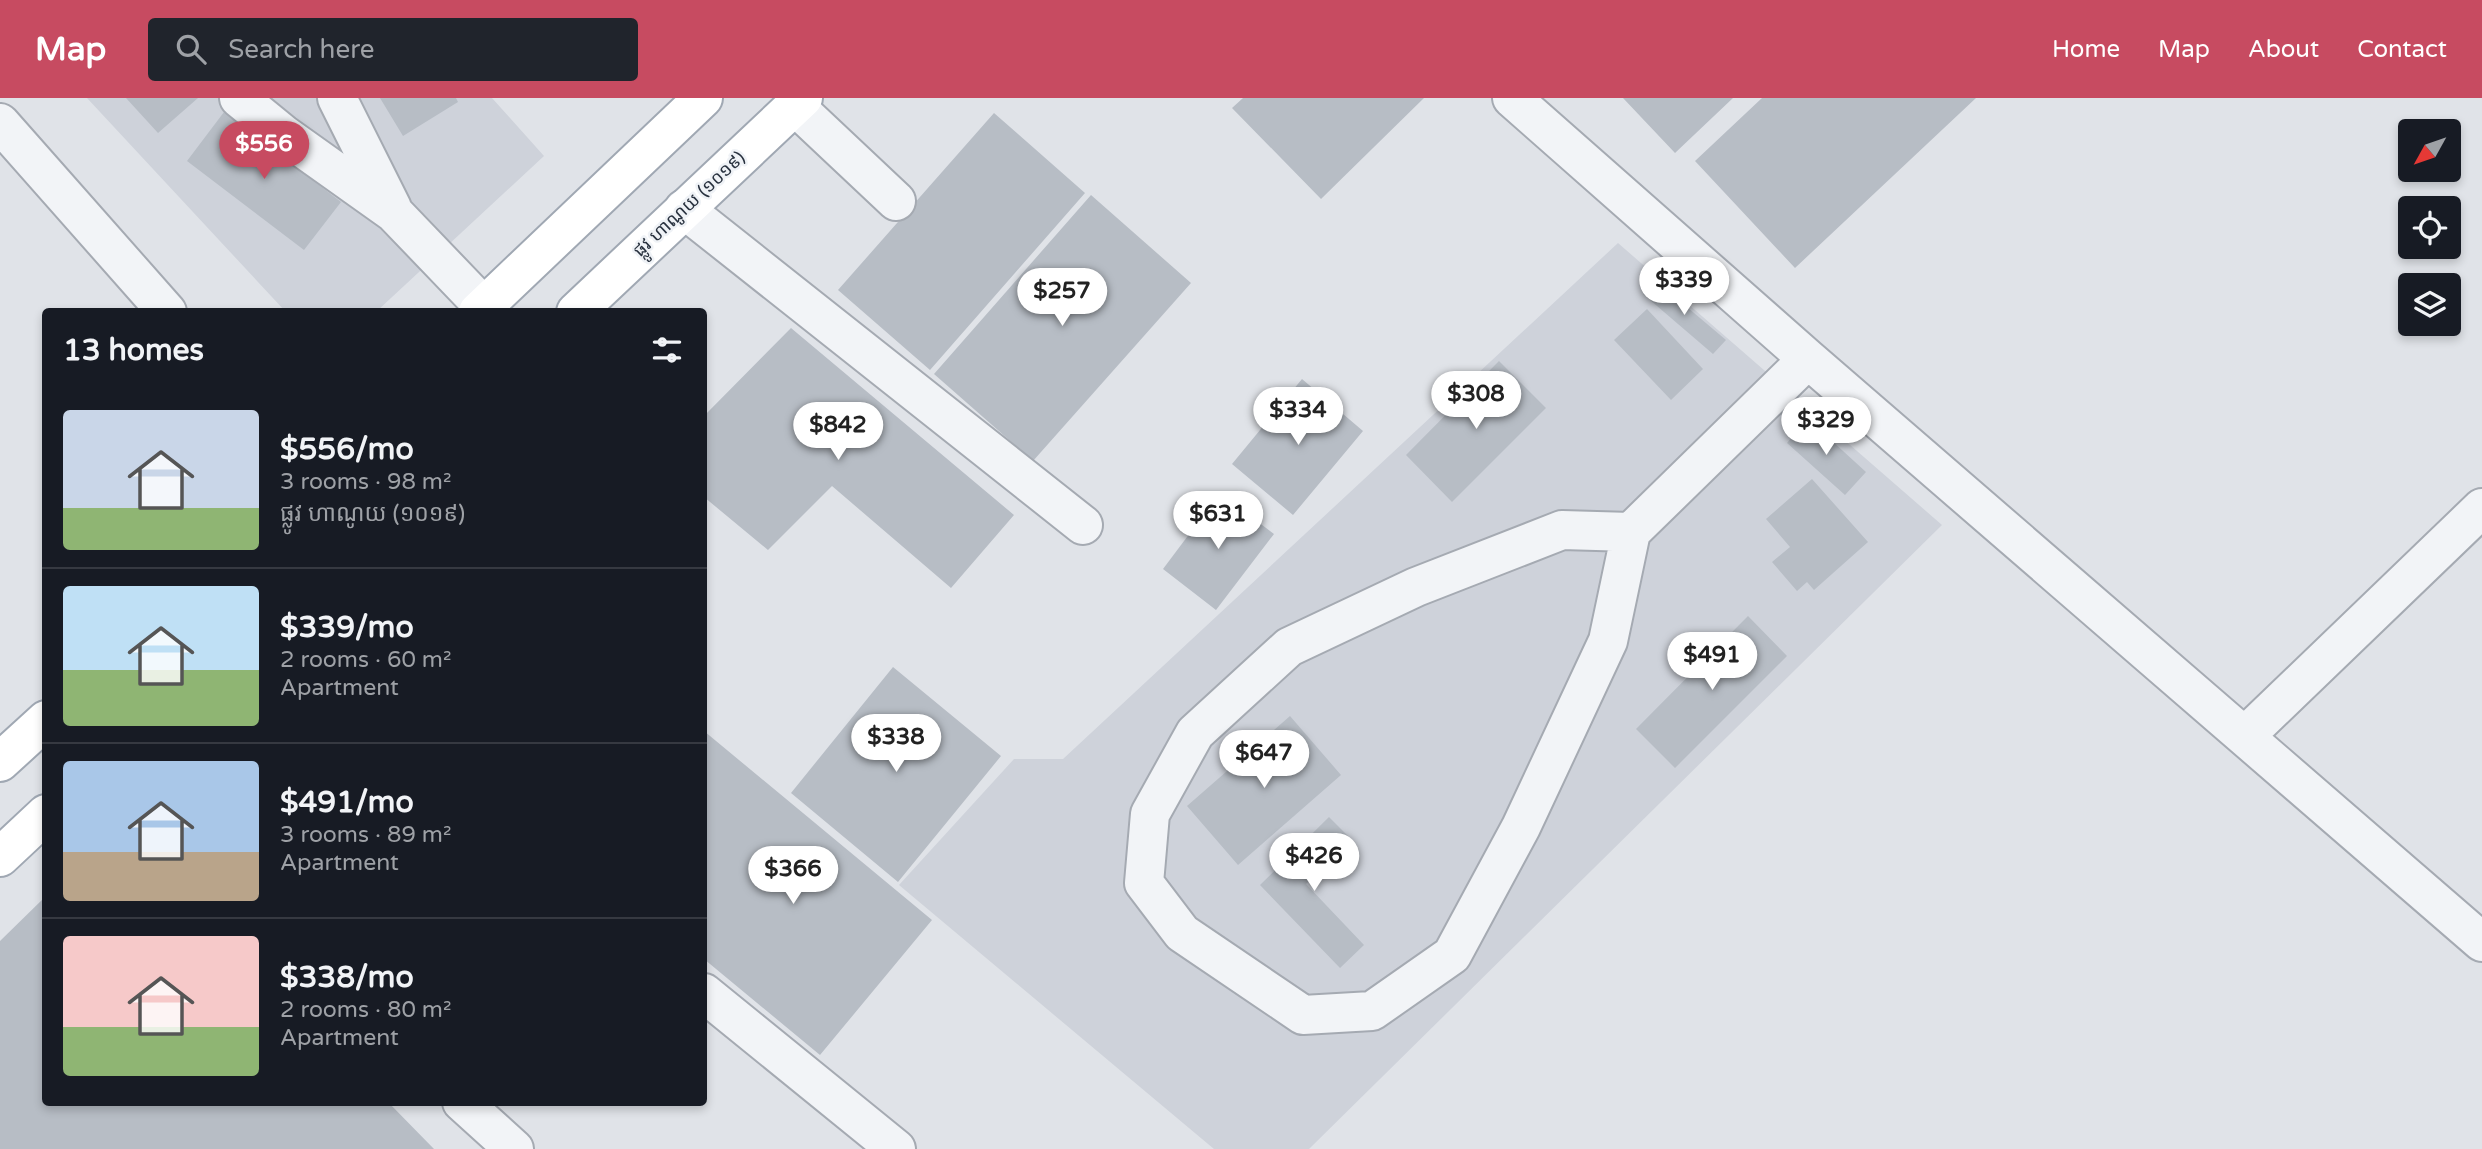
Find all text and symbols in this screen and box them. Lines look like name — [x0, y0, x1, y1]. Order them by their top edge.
search box — [148, 18, 638, 81]
text: Map — [35, 30, 106, 69]
icon: search — [172, 30, 210, 68]
text: Search here — [228, 34, 374, 65]
text: Home — [2052, 35, 2120, 64]
text: Map — [2158, 35, 2210, 64]
text: About — [2248, 35, 2319, 64]
text: Contact — [2357, 35, 2447, 64]
north arrow — [2398, 119, 2460, 182]
map controls — [2398, 119, 2461, 336]
pin: $556 — [223, 122, 305, 181]
text: $556 — [235, 130, 293, 158]
street label: ផ្លូវ ហាណូយ (១០១៩) — [628, 147, 753, 265]
button: locate — [2398, 196, 2461, 259]
pin: $339 — [1643, 258, 1725, 317]
text: $339 — [1655, 266, 1713, 294]
pin: $257 — [1021, 268, 1103, 328]
button: layers — [2398, 273, 2461, 336]
text: $257 — [1033, 277, 1091, 305]
icon: filters — [648, 331, 686, 369]
text: 13 homes — [63, 332, 204, 369]
pin: $308 — [1435, 372, 1517, 431]
text: $308 — [1447, 380, 1505, 408]
pin: $334 — [1257, 388, 1339, 447]
text: $334 — [1269, 396, 1327, 424]
pin: $329 — [1785, 398, 1867, 457]
pin: $842 — [797, 402, 879, 462]
text: $329 — [1797, 406, 1855, 434]
text: $842 — [809, 411, 867, 439]
text: $556/mo — [280, 431, 414, 468]
icon: home — [119, 438, 203, 522]
text: 3 rooms · 98 m² — [280, 468, 451, 496]
pin: $631 — [1177, 491, 1259, 551]
text: ផ្លូវ ហាណូយ (១០១៩) — [280, 500, 465, 528]
text: $631 — [1189, 500, 1247, 528]
text: $339/mo — [280, 609, 414, 646]
icon: home — [119, 614, 203, 698]
pin: $491 — [1671, 632, 1753, 692]
text: $491 — [1683, 641, 1741, 669]
text: 2 rooms · 60 m² — [280, 646, 451, 674]
text: Apartment — [280, 674, 399, 702]
pin: $338 — [855, 714, 937, 774]
text: $338 — [867, 723, 925, 751]
pin: $647 — [1223, 730, 1305, 790]
text: $647 — [1235, 739, 1293, 767]
text: $491/mo — [280, 784, 414, 821]
icon: home — [119, 789, 203, 873]
text: 3 rooms · 89 m² — [280, 821, 451, 849]
pin: $426 — [1273, 834, 1355, 893]
text: $426 — [1285, 842, 1343, 870]
pin: $366 — [752, 846, 834, 906]
text: Apartment — [280, 849, 399, 877]
text: $366 — [764, 855, 822, 883]
text: $338/mo — [280, 959, 414, 996]
icon: home — [119, 964, 203, 1048]
text: 2 rooms · 80 m² — [280, 996, 451, 1024]
text: Apartment — [280, 1024, 399, 1052]

